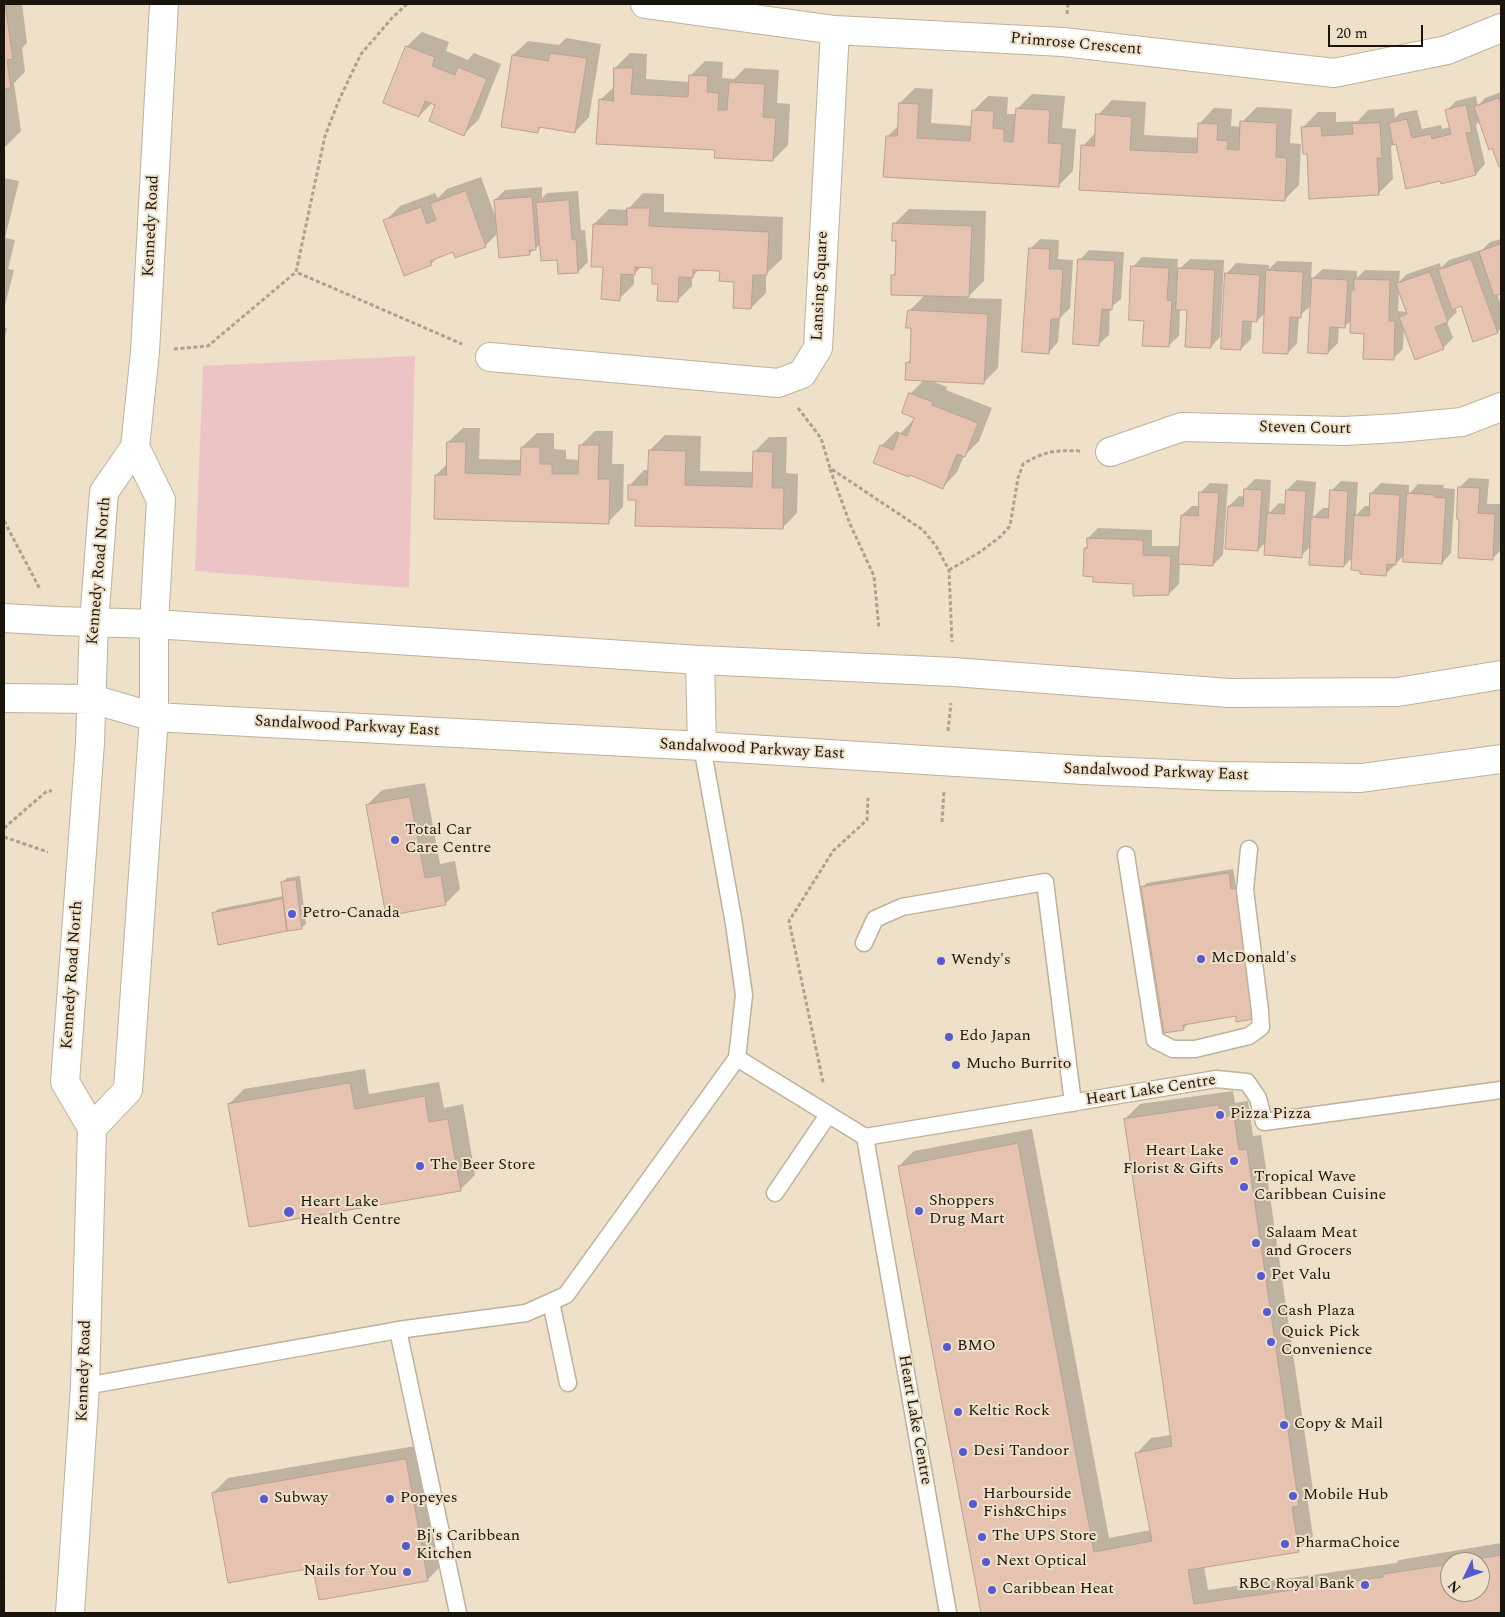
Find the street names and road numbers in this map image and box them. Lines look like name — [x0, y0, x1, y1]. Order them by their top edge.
street label: Primrose Crescent — [1010, 30, 1142, 60]
street label: Kennedy Road — [140, 175, 164, 277]
street label: Lansing Square — [809, 231, 833, 341]
street label: Steven Court — [1259, 419, 1351, 439]
street label: Kennedy Road North — [84, 496, 116, 646]
street label: Sandalwood Parkway East — [254, 713, 440, 741]
street label: Sandalwood Parkway East — [659, 736, 845, 764]
street label: Sandalwood Parkway East — [1063, 760, 1249, 786]
street label: Kennedy Road North — [58, 900, 88, 1050]
street label: Heart Lake Centre — [1085, 1071, 1217, 1111]
street label: Kennedy Road — [74, 1320, 96, 1422]
street label: Heart Lake Centre — [893, 1354, 935, 1486]

